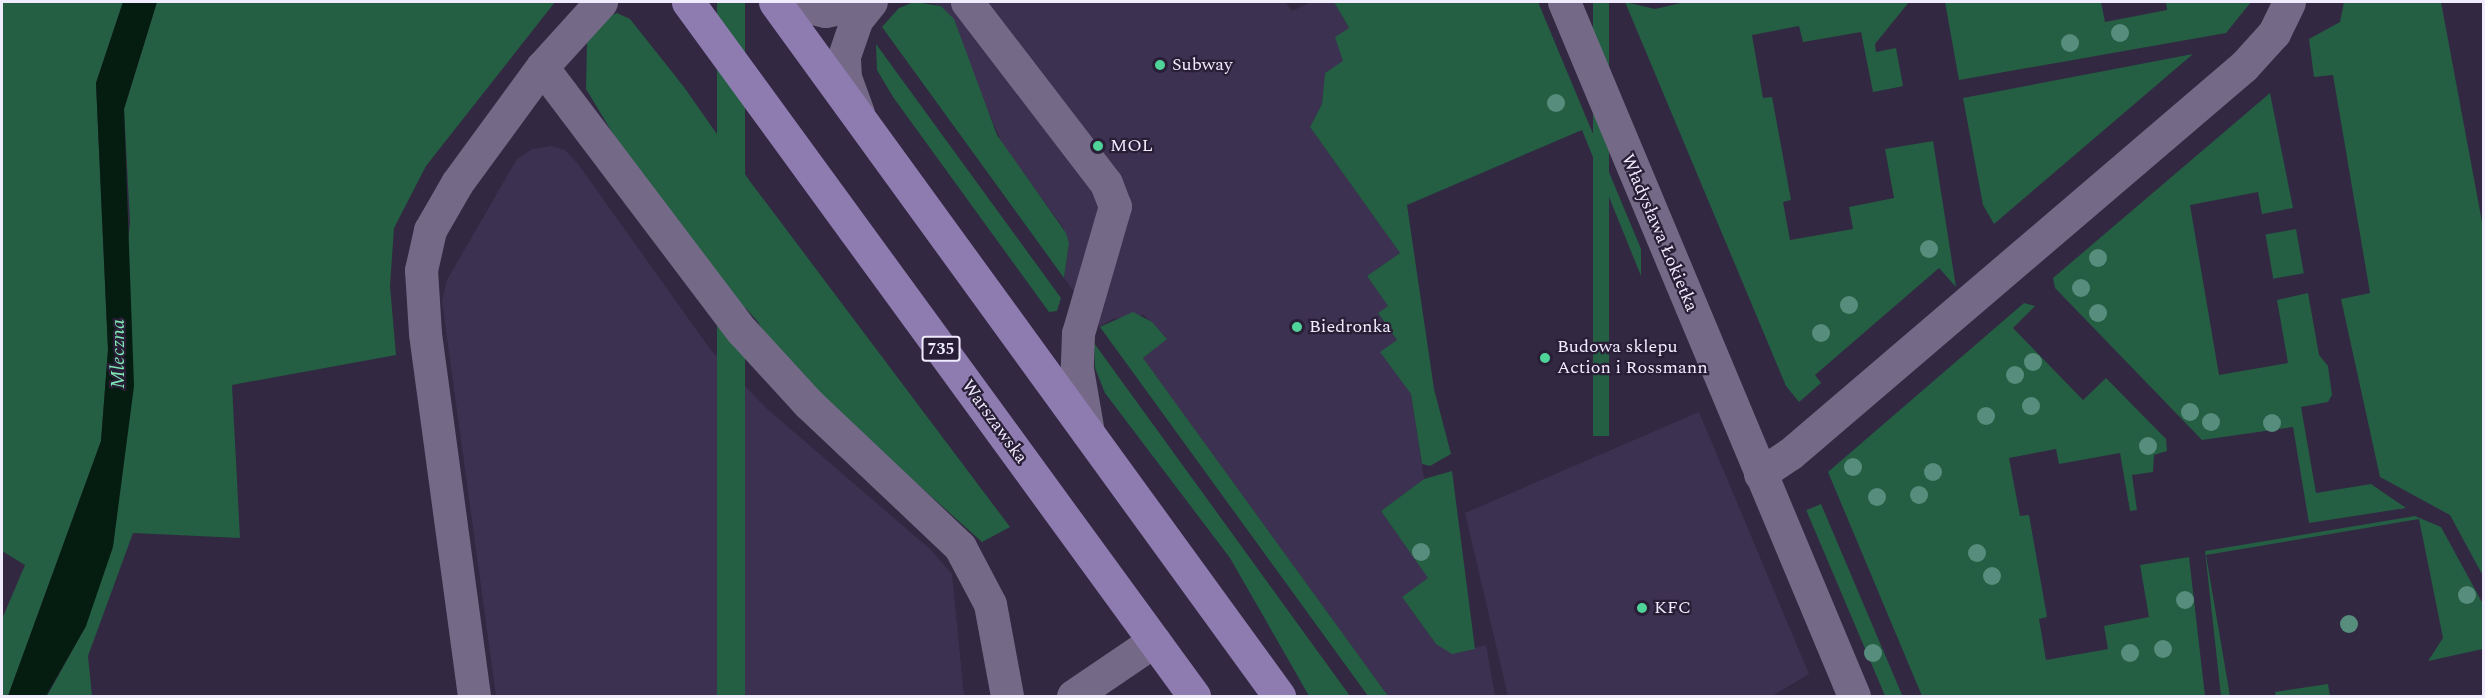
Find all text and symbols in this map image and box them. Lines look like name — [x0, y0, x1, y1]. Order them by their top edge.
place label: Subway — [1172, 54, 1233, 76]
marker: Subway — [1153, 58, 1167, 72]
place label: MOL — [1110, 135, 1153, 157]
marker: MOL — [1091, 139, 1105, 153]
street label: Władysława Łokietka — [1616, 151, 1702, 315]
place label: Biedronka — [1309, 316, 1391, 338]
water label: Mleczna — [106, 319, 130, 389]
marker: Biedronka — [1290, 320, 1304, 334]
road number: 735 — [922, 336, 960, 362]
place label: Budowa sklepu Action i Rossmann — [1557, 337, 1708, 380]
marker: Budowa sklepu Action i Rossmann — [1538, 351, 1552, 365]
street label: Warszawska — [956, 376, 1032, 468]
place label: KFC — [1654, 597, 1691, 619]
marker: KFC — [1635, 601, 1649, 615]

